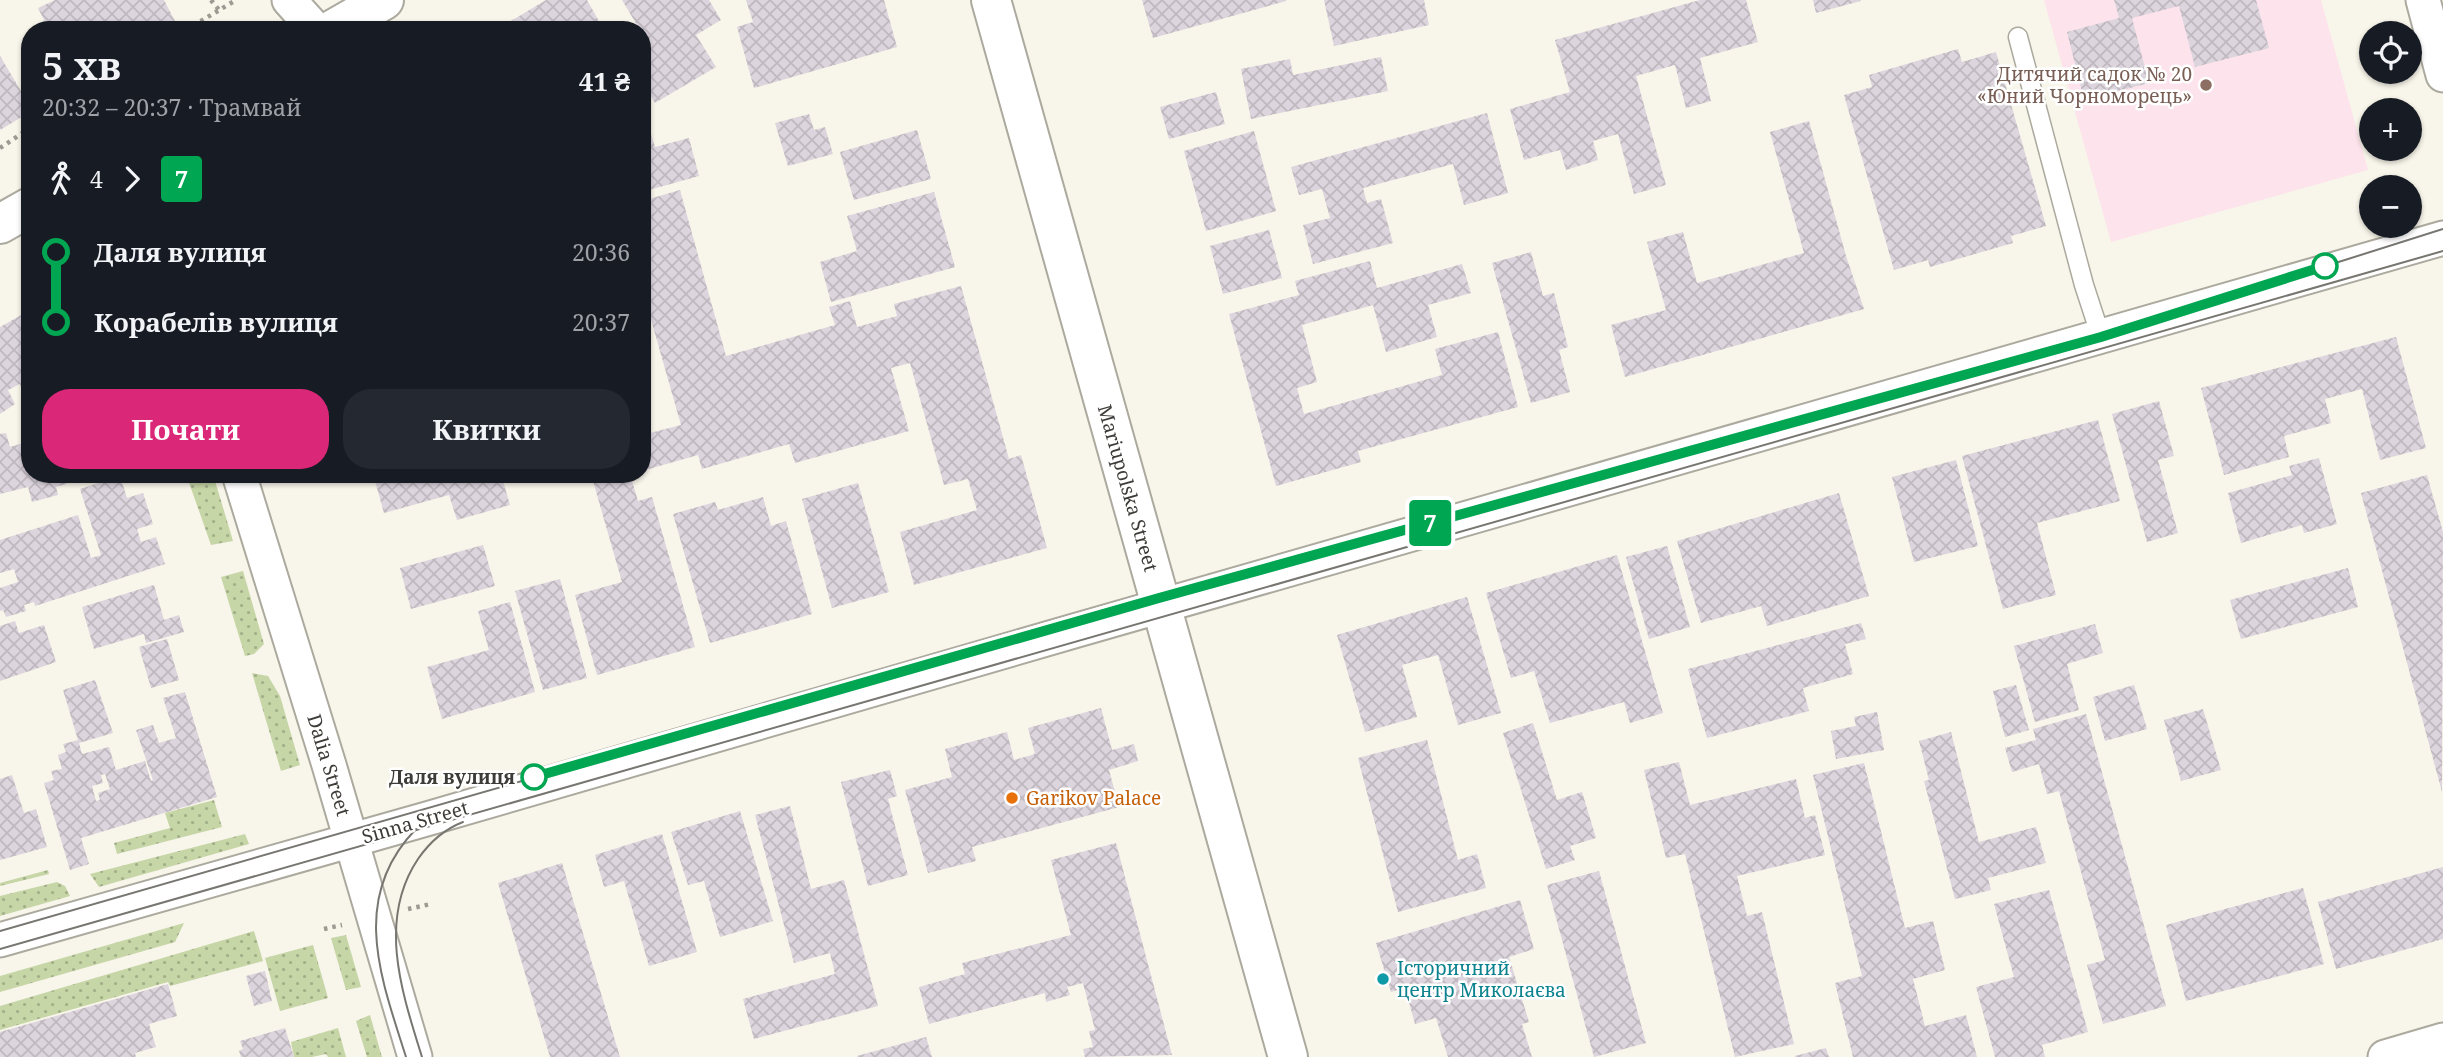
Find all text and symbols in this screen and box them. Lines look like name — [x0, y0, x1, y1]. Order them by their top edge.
map controls — [2359, 21, 2422, 238]
button: locate — [2359, 21, 2422, 84]
text: 5 хв — [42, 39, 121, 91]
place label: Дитячий садок № 20 «Юний Чорноморець» — [1977, 61, 2192, 109]
text: 41 ₴ — [579, 63, 630, 99]
marker: Дитячий садок № 20 «Юний Чорноморець» — [2198, 77, 2214, 93]
text: 20:32 – 20:37 · Трамвай — [42, 91, 302, 123]
button: + — [2359, 98, 2422, 161]
icon: walk — [42, 160, 80, 198]
icon: forward — [113, 160, 151, 198]
text: 7 — [175, 162, 188, 195]
text: 4 — [90, 163, 103, 195]
button: − — [2359, 175, 2422, 238]
text: Даля вулиця — [94, 234, 266, 270]
text: 20:36 — [572, 236, 630, 268]
unlabelled marker — [2312, 253, 2338, 279]
text: Корабелів вулиця — [94, 304, 338, 340]
text: 20:37 — [572, 306, 630, 338]
button: Почати — [42, 389, 329, 469]
button: Квитки — [343, 389, 630, 469]
street label: Mariupolska Street — [1092, 402, 1164, 575]
line badge: 7 — [1407, 500, 1453, 546]
text: 7 — [1423, 506, 1437, 539]
street label: Dalia Street — [301, 711, 357, 819]
place label: Даля вулиця — [389, 764, 515, 790]
marker: Даля вулиця — [521, 764, 547, 790]
place label: Garikov Palace — [1026, 785, 1161, 811]
marker: Garikov Palace — [1004, 790, 1020, 806]
street label: Sinna Street — [359, 794, 472, 850]
place label: Історичний центр Миколаєва — [1397, 955, 1566, 1003]
marker: Історичний центр Миколаєва — [1375, 971, 1391, 987]

